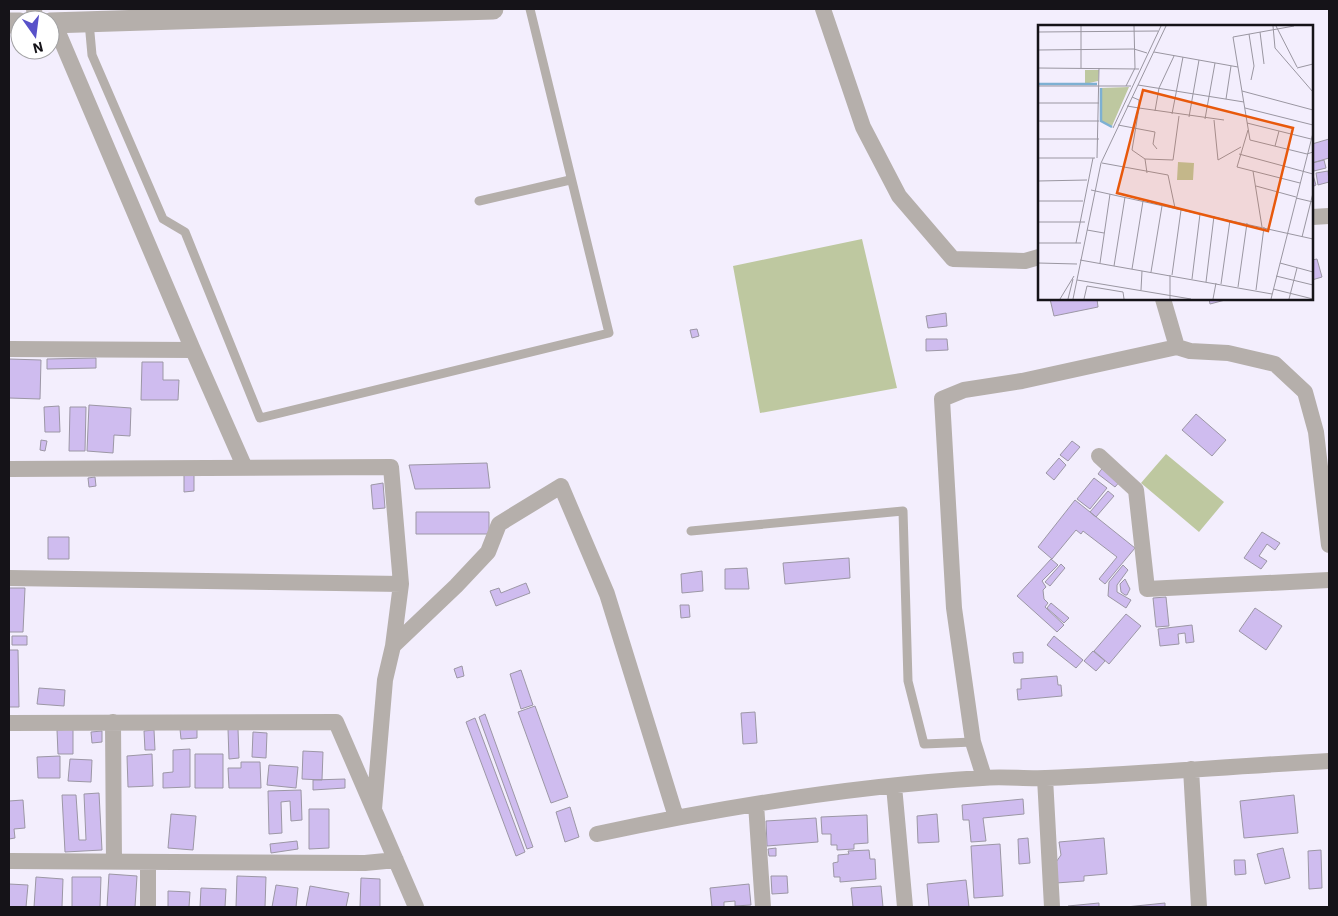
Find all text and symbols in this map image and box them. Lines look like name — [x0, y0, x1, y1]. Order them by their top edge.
north arrow — [10, 10, 60, 60]
inset map — [1038, 25, 1313, 300]
text: N — [31, 38, 45, 58]

